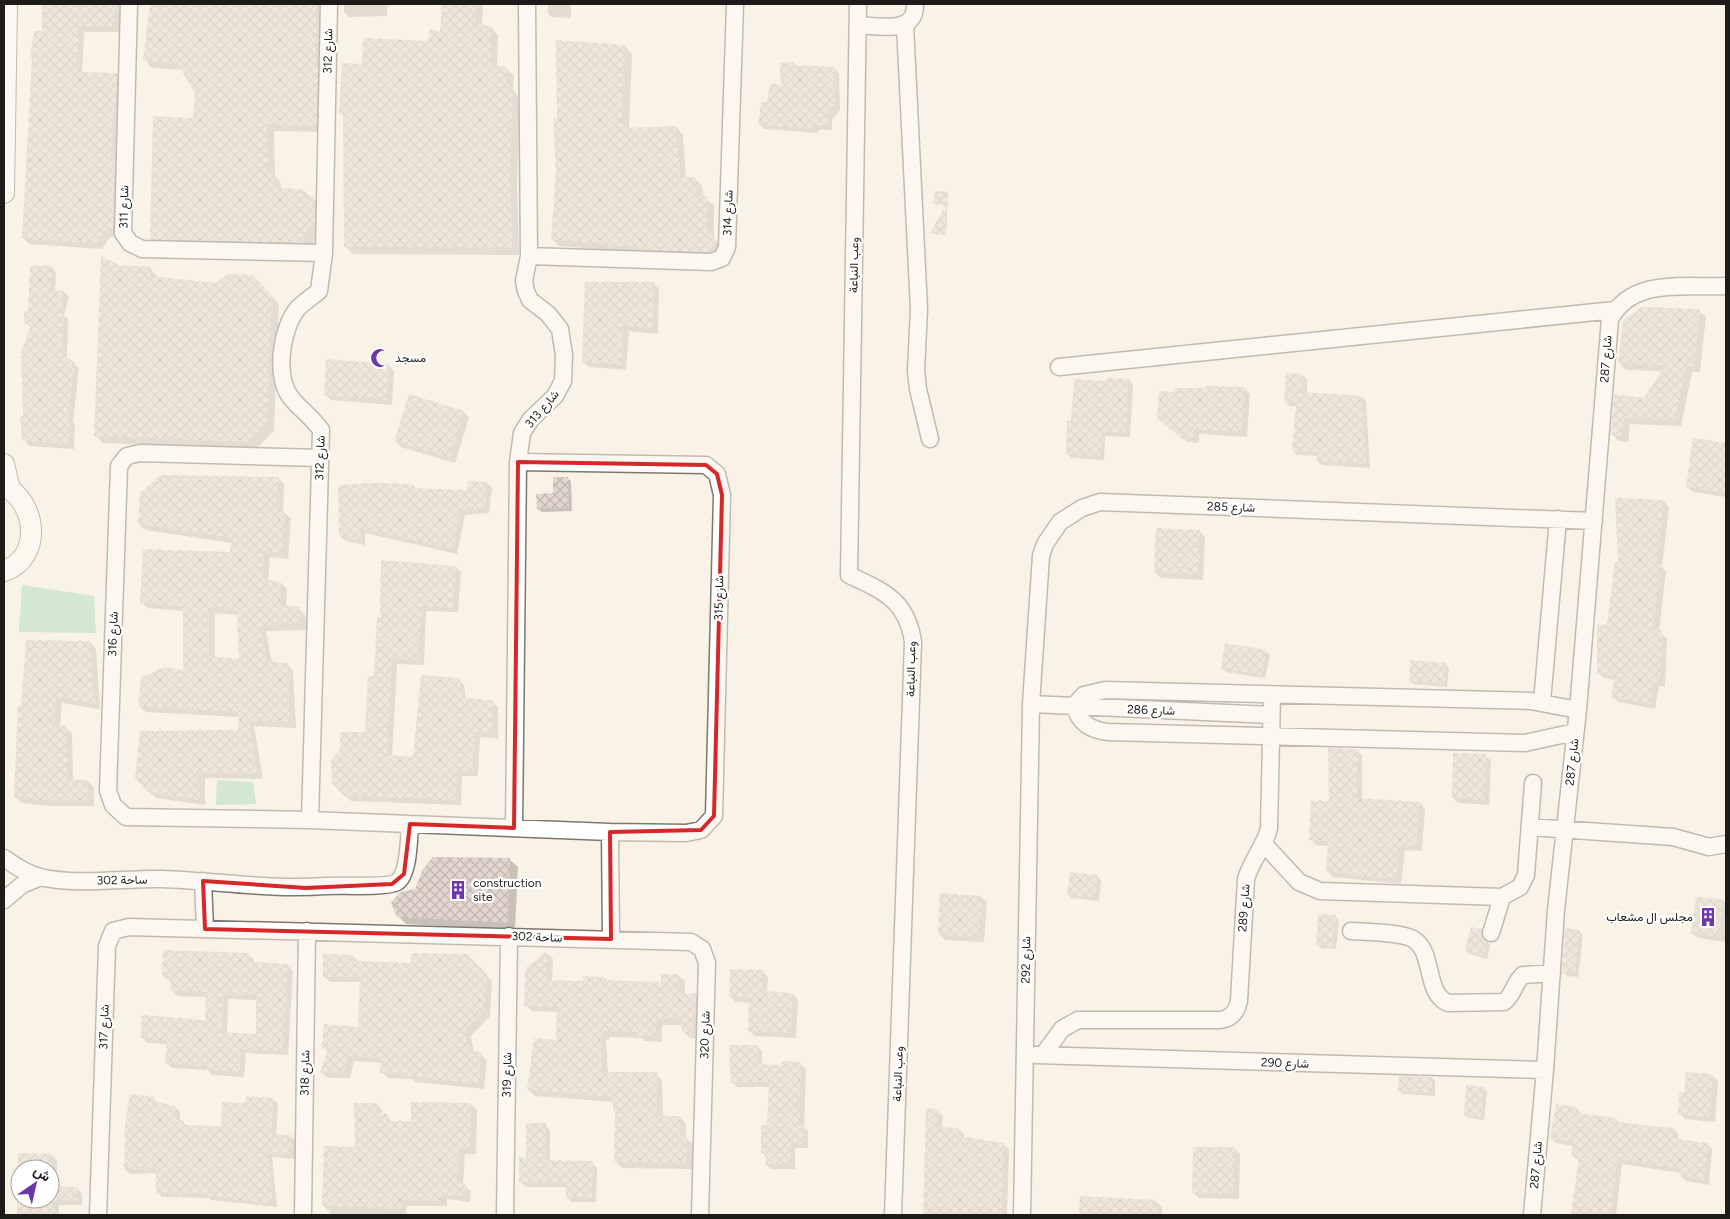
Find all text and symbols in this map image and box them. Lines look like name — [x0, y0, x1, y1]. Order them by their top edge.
street label: شارع 312 — [321, 28, 337, 74]
street label: شارع 311 — [117, 185, 133, 229]
street label: شارع 314 — [720, 190, 738, 236]
street label: وعب النباعة — [847, 237, 862, 293]
street label: شارع 287 — [1597, 335, 1617, 383]
mosque icon: مسجد — [369, 347, 391, 369]
place label: مسجد — [395, 351, 426, 365]
street label: شارع 313 — [522, 387, 563, 432]
street label: شارع 312 — [312, 435, 330, 481]
street label: شارع 285 — [1207, 499, 1255, 517]
street label: شارع 315 — [712, 575, 728, 621]
street label: شارع 316 — [105, 611, 123, 657]
street label: وعب النباعة — [904, 641, 919, 697]
street label: شارع 286 — [1127, 702, 1175, 720]
street label: شارع 287 — [1563, 738, 1583, 787]
street label: ساحة 302 — [96, 873, 148, 887]
place label: construction site — [473, 876, 542, 904]
building icon: construction site — [447, 879, 469, 901]
street label: شارع 289 — [1235, 884, 1255, 933]
building icon: مجلس ال مشعاب — [1697, 906, 1719, 928]
place label: مجلس ال مشعاب — [1606, 910, 1693, 925]
street label: ساحة 302 — [511, 929, 563, 945]
street label: شارع 292 — [1019, 936, 1035, 984]
street label: شارع 317 — [96, 1004, 114, 1050]
street label: شارع 320 — [697, 1011, 715, 1059]
street label: وعب النباعة — [890, 1046, 907, 1102]
street label: شارع 318 — [298, 1050, 314, 1096]
street label: شارع 319 — [500, 1052, 516, 1098]
street label: شارع 290 — [1261, 1055, 1309, 1073]
street label: شارع 287 — [1527, 1141, 1547, 1190]
north arrow — [10, 1159, 60, 1209]
text: ش — [30, 1162, 54, 1185]

